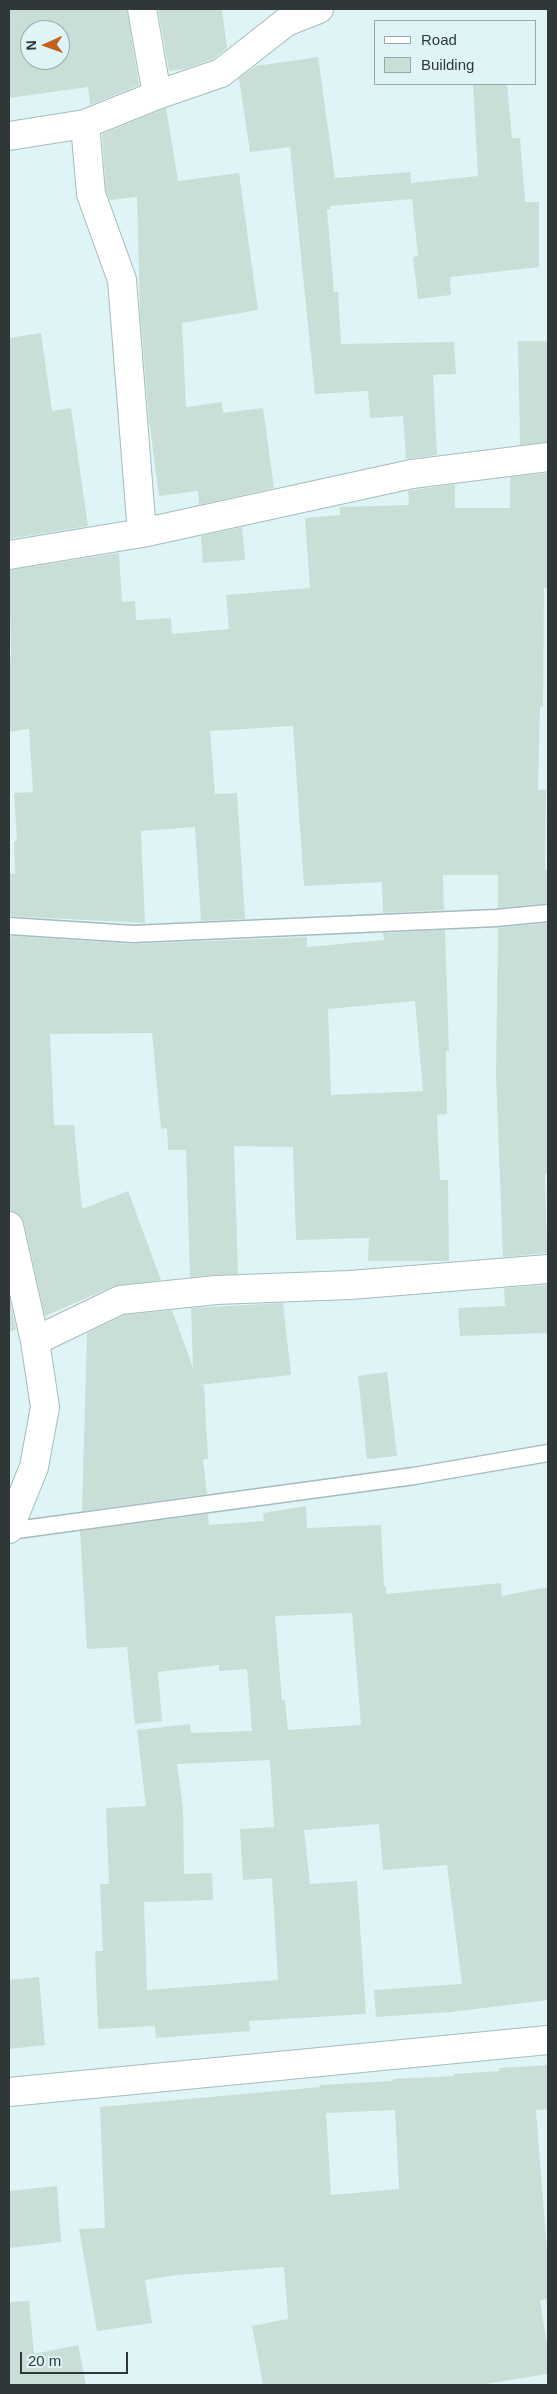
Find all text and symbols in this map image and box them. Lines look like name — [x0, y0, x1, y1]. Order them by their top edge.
north arrow — [20, 20, 70, 70]
legend — [374, 20, 537, 85]
text: Road — [421, 31, 457, 48]
text: N — [23, 40, 39, 51]
text: Building — [421, 56, 474, 73]
scale bar — [22, 2342, 130, 2374]
text: 20 m — [28, 2352, 61, 2369]

